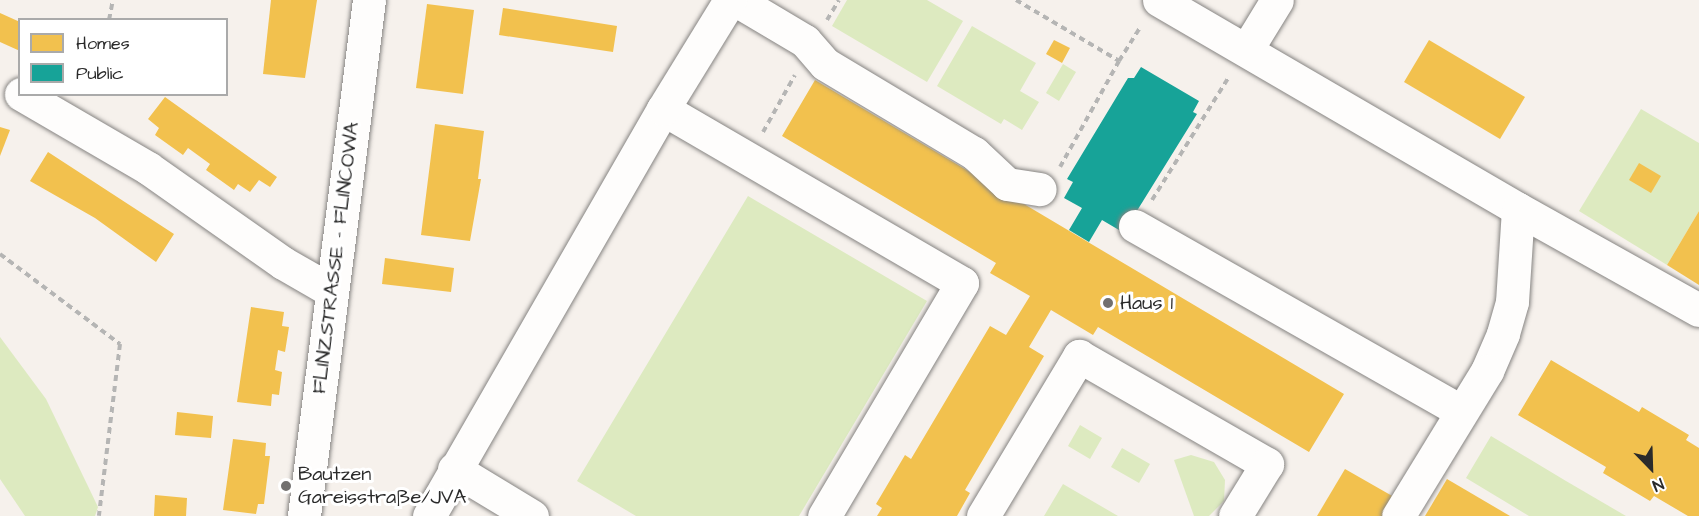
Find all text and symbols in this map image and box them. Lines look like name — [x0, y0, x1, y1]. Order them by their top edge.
legend — [18, 18, 228, 96]
text: Homes — [76, 31, 130, 56]
text: Public — [76, 61, 124, 86]
street label: FLINZSTRASSE - FLINCOWA — [307, 121, 365, 395]
place label: Haus 1 — [1120, 291, 1173, 315]
marker: Haus 1 — [1101, 296, 1115, 310]
north arrow — [1621, 438, 1681, 498]
place label: Bautzen Gareisstraße/JVA — [298, 462, 466, 509]
text: N — [1649, 472, 1667, 497]
marker: Bautzen Gareisstraße/JVA — [279, 479, 293, 493]

